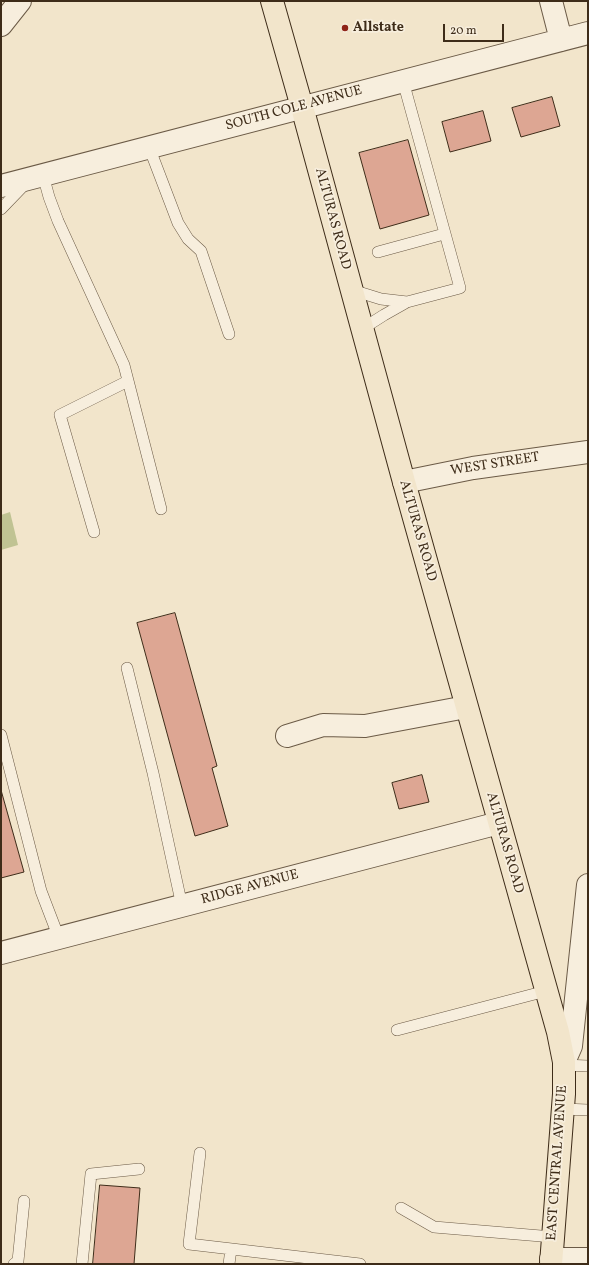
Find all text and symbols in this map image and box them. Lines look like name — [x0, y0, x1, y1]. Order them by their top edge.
scale bar — [445, 16, 506, 42]
place label: Allstate — [353, 20, 404, 36]
marker: Allstate — [340, 23, 350, 33]
text: 20 m — [450, 23, 477, 39]
street label: SOUTH COLE AVENUE — [224, 83, 364, 135]
street label: ALTURAS ROAD — [310, 166, 354, 272]
street label: WEST STREET — [449, 450, 541, 480]
street label: ALTURAS ROAD — [395, 479, 439, 583]
street label: ALTURAS ROAD — [482, 791, 526, 895]
street label: RIDGE AVENUE — [199, 867, 301, 909]
street label: EAST CENTRAL AVENUE — [544, 1085, 572, 1241]

